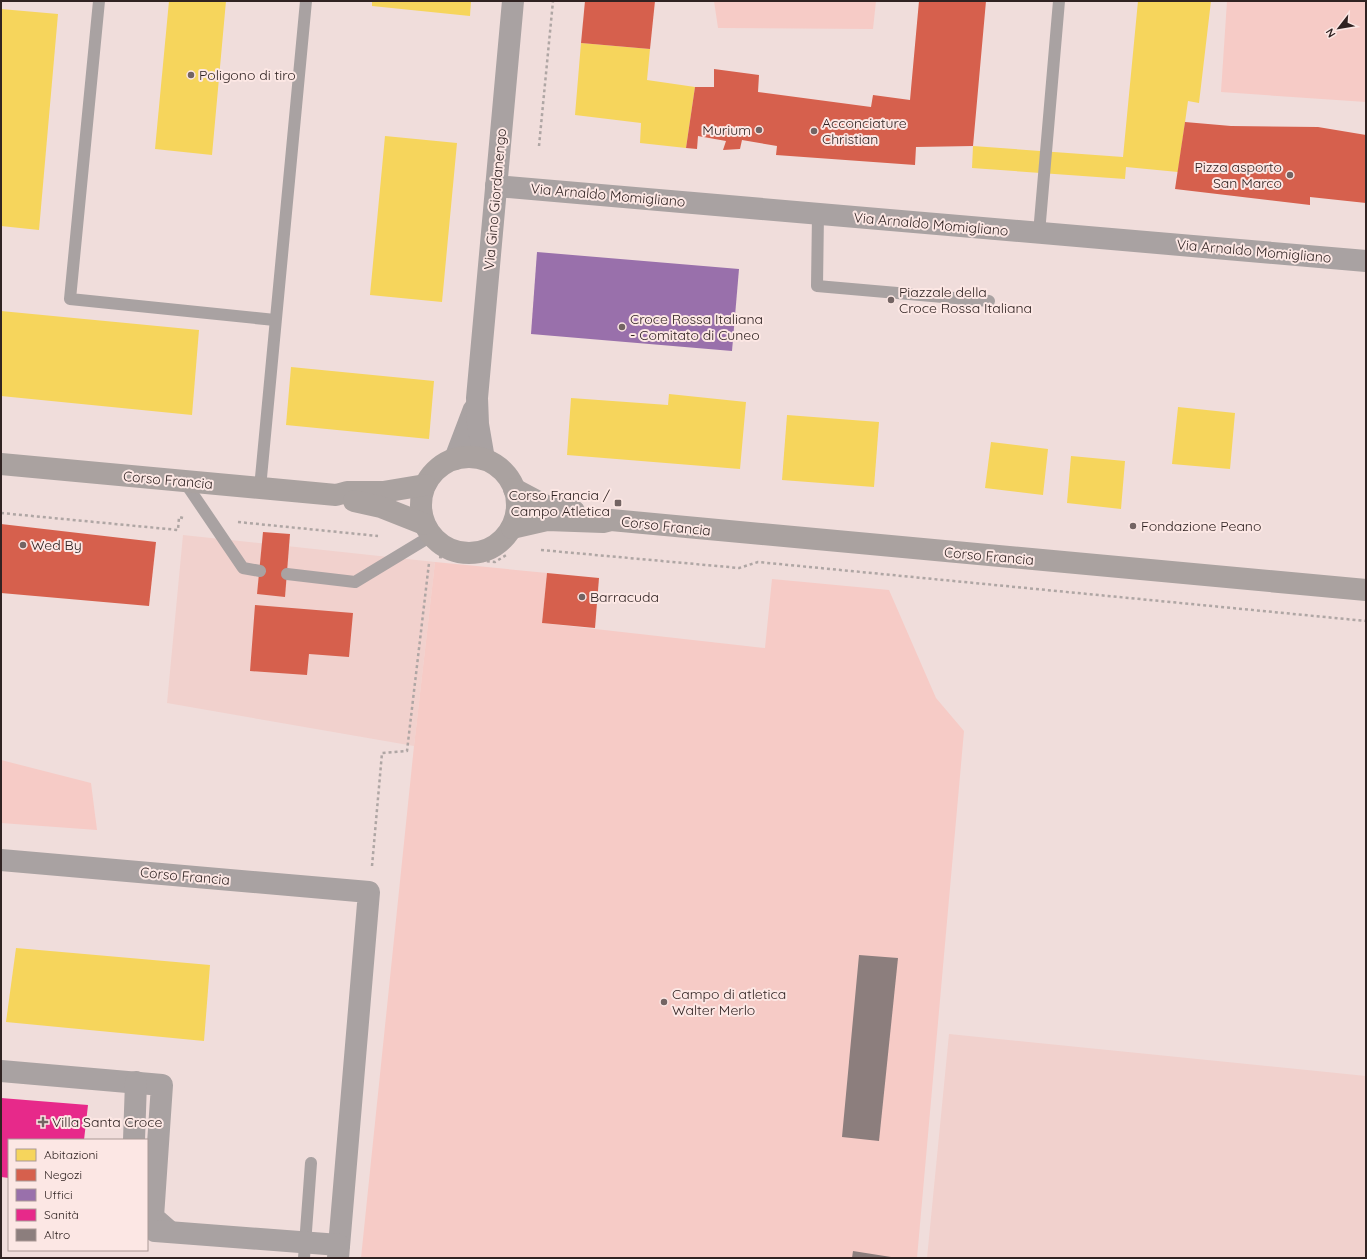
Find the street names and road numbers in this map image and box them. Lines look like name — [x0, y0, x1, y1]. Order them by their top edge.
street label: Via Gino Giordanengo — [480, 128, 510, 270]
street label: Via Arnaldo Momigliano — [530, 179, 686, 211]
street label: Via Arnaldo Momigliano — [853, 208, 1009, 240]
street label: Via Arnaldo Momigliano — [1176, 235, 1332, 267]
street label: Corso Francia — [122, 467, 214, 493]
street label: Corso Francia — [620, 512, 712, 540]
street label: Corso Francia — [943, 543, 1035, 569]
street label: Corso Francia — [139, 863, 231, 889]

